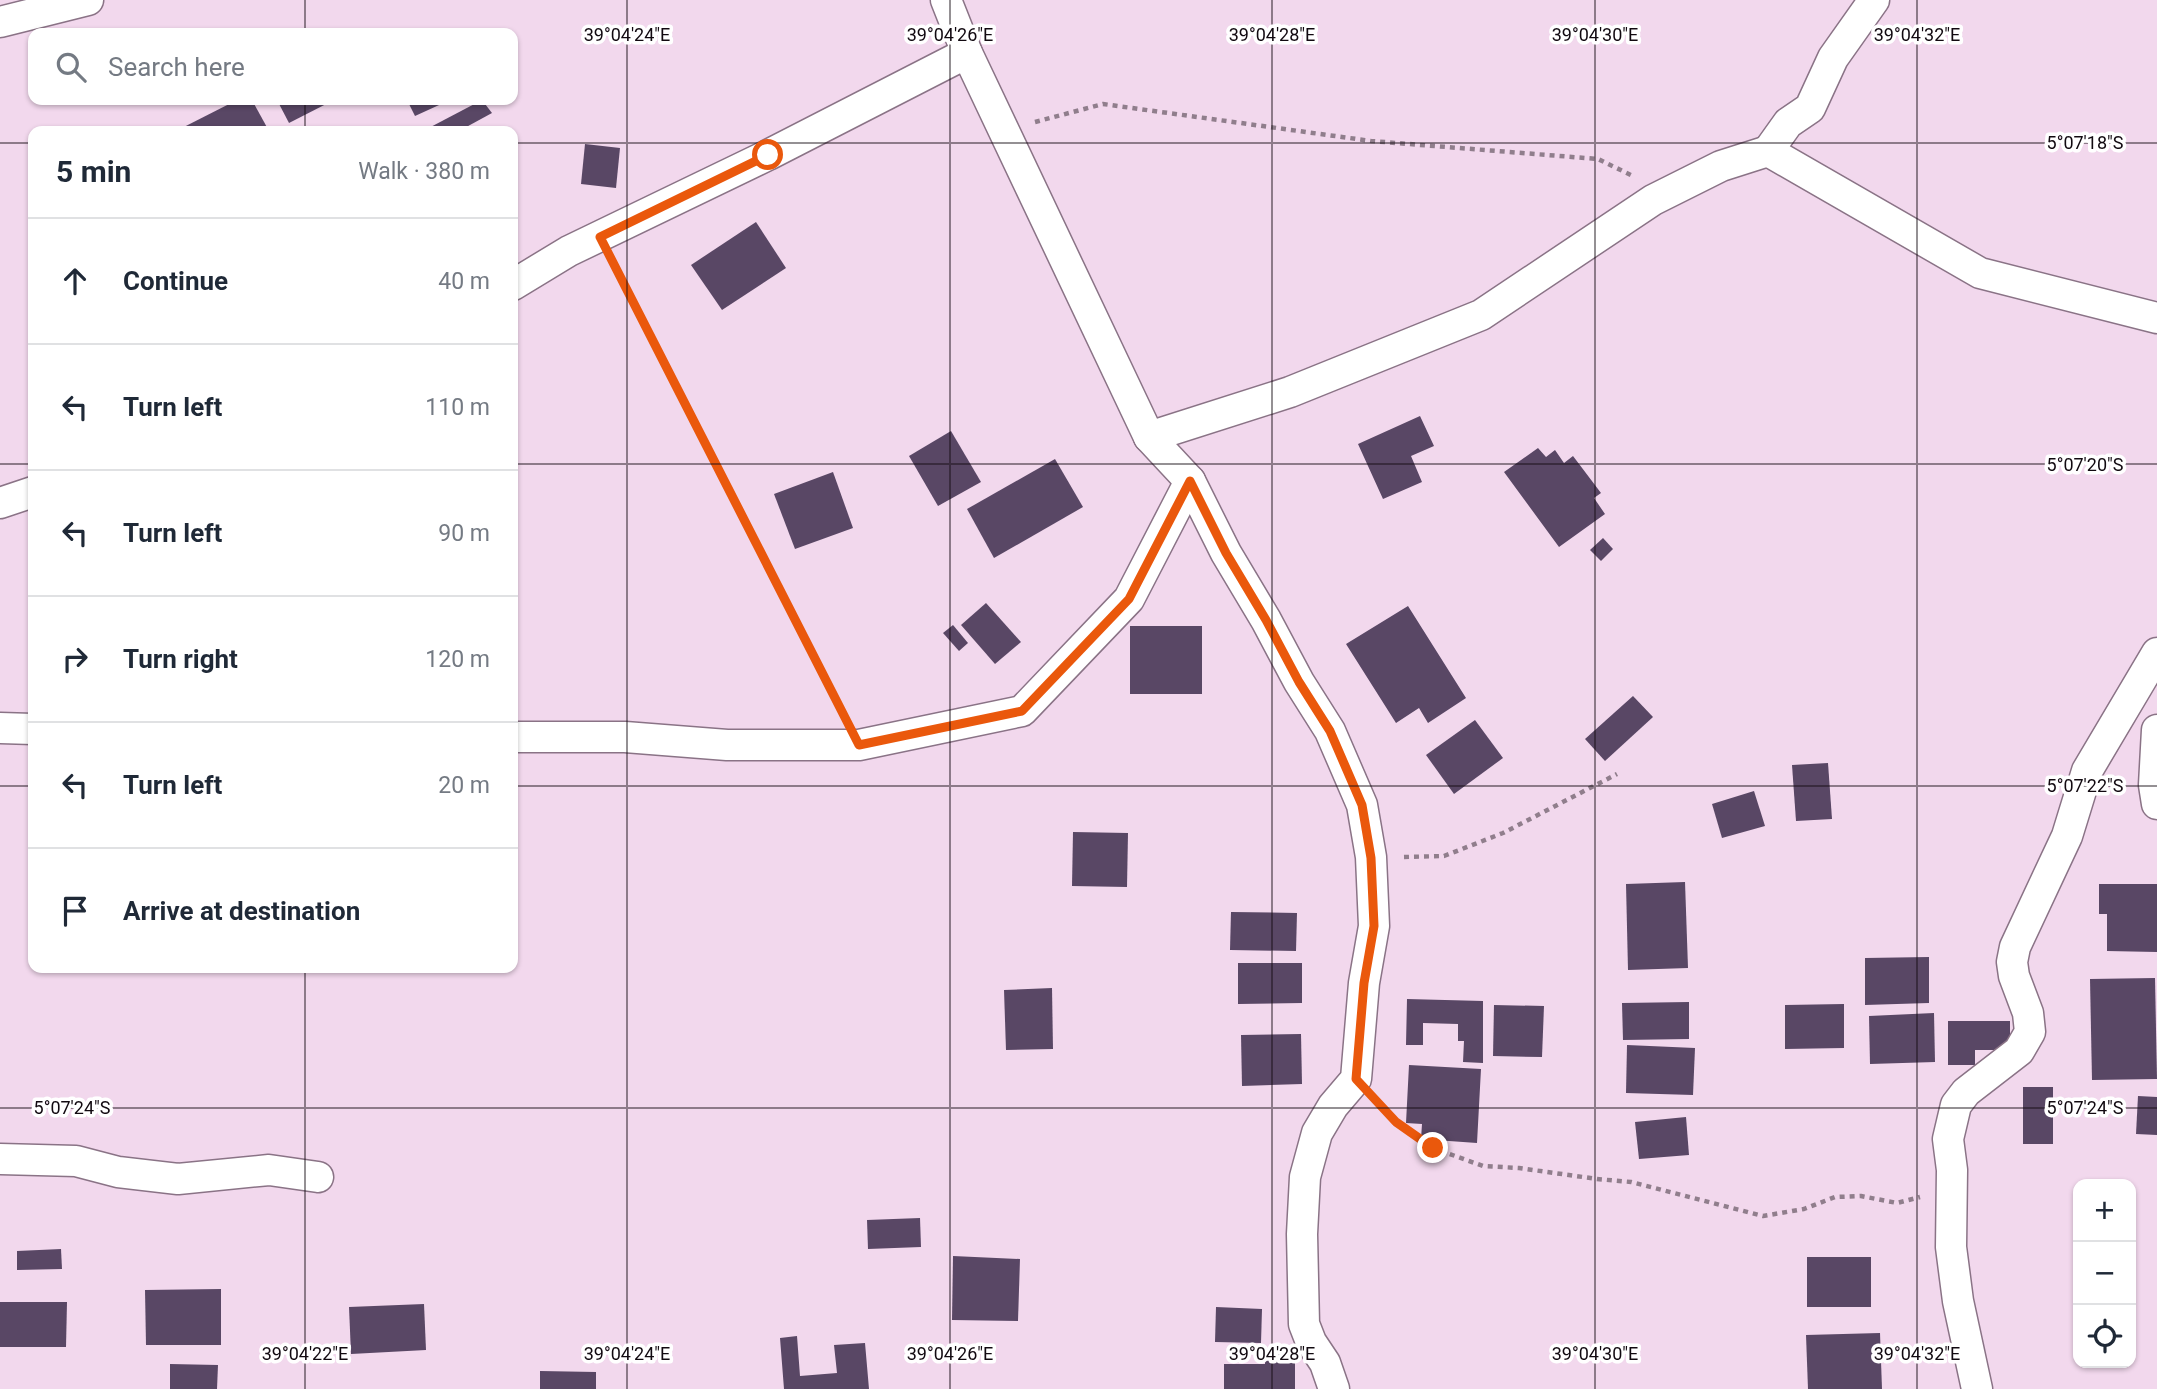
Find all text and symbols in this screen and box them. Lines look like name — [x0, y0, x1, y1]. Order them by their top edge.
text: 39°04'24"E — [584, 24, 670, 45]
text: 39°04'26"E — [907, 24, 993, 45]
text: 39°04'28"E — [1229, 24, 1315, 45]
text: 39°04'30"E — [1552, 24, 1638, 45]
text: 39°04'32"E — [1874, 24, 1960, 45]
search box — [28, 28, 518, 105]
icon: search — [52, 48, 90, 86]
text: Search here — [108, 52, 245, 82]
text: 5°07'18"S — [2047, 132, 2124, 153]
route start — [752, 139, 783, 170]
text: 5 min — [56, 154, 131, 189]
text: Walk · 380 m — [358, 158, 490, 185]
icon: ahead — [56, 262, 94, 300]
text: Continue — [123, 266, 228, 296]
text: 40 m — [438, 268, 490, 295]
icon: left — [56, 388, 94, 426]
text: Turn left — [123, 392, 222, 422]
text: 110 m — [425, 394, 490, 421]
text: 5°07'20"S — [2047, 454, 2124, 475]
icon: left — [56, 514, 94, 552]
text: Turn left — [123, 518, 222, 548]
text: 90 m — [438, 520, 490, 547]
icon: right — [56, 640, 94, 678]
text: Turn right — [123, 644, 238, 674]
text: 120 m — [425, 646, 490, 673]
icon: left — [56, 766, 94, 804]
text: Turn left — [123, 770, 222, 800]
text: 20 m — [438, 772, 490, 799]
text: 5°07'22"S — [2047, 775, 2124, 796]
icon: arrive — [56, 892, 94, 930]
text: Arrive at destination — [123, 896, 360, 926]
text: 5°07'24"S — [34, 1097, 111, 1118]
text: 5°07'24"S — [2047, 1097, 2124, 1118]
route end — [1417, 1132, 1448, 1163]
map controls — [2073, 1179, 2136, 1368]
button: + — [2073, 1179, 2136, 1242]
button: − — [2073, 1242, 2136, 1305]
button: locate — [2073, 1305, 2136, 1368]
text: 39°04'22"E — [262, 1343, 348, 1364]
text: 39°04'24"E — [584, 1343, 670, 1364]
text: 39°04'26"E — [907, 1343, 993, 1364]
text: 39°04'28"E — [1229, 1343, 1315, 1364]
text: 39°04'30"E — [1552, 1343, 1638, 1364]
text: 39°04'32"E — [1874, 1343, 1960, 1364]

